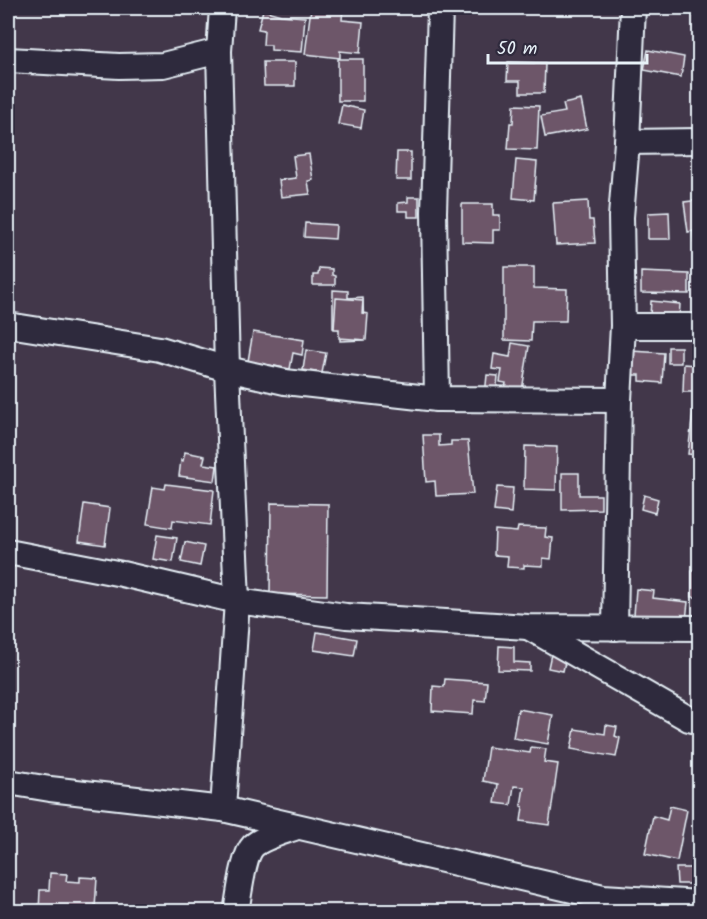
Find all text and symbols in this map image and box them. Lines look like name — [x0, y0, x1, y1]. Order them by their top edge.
scale bar — [488, 27, 647, 65]
text: 50 m — [497, 35, 537, 64]

